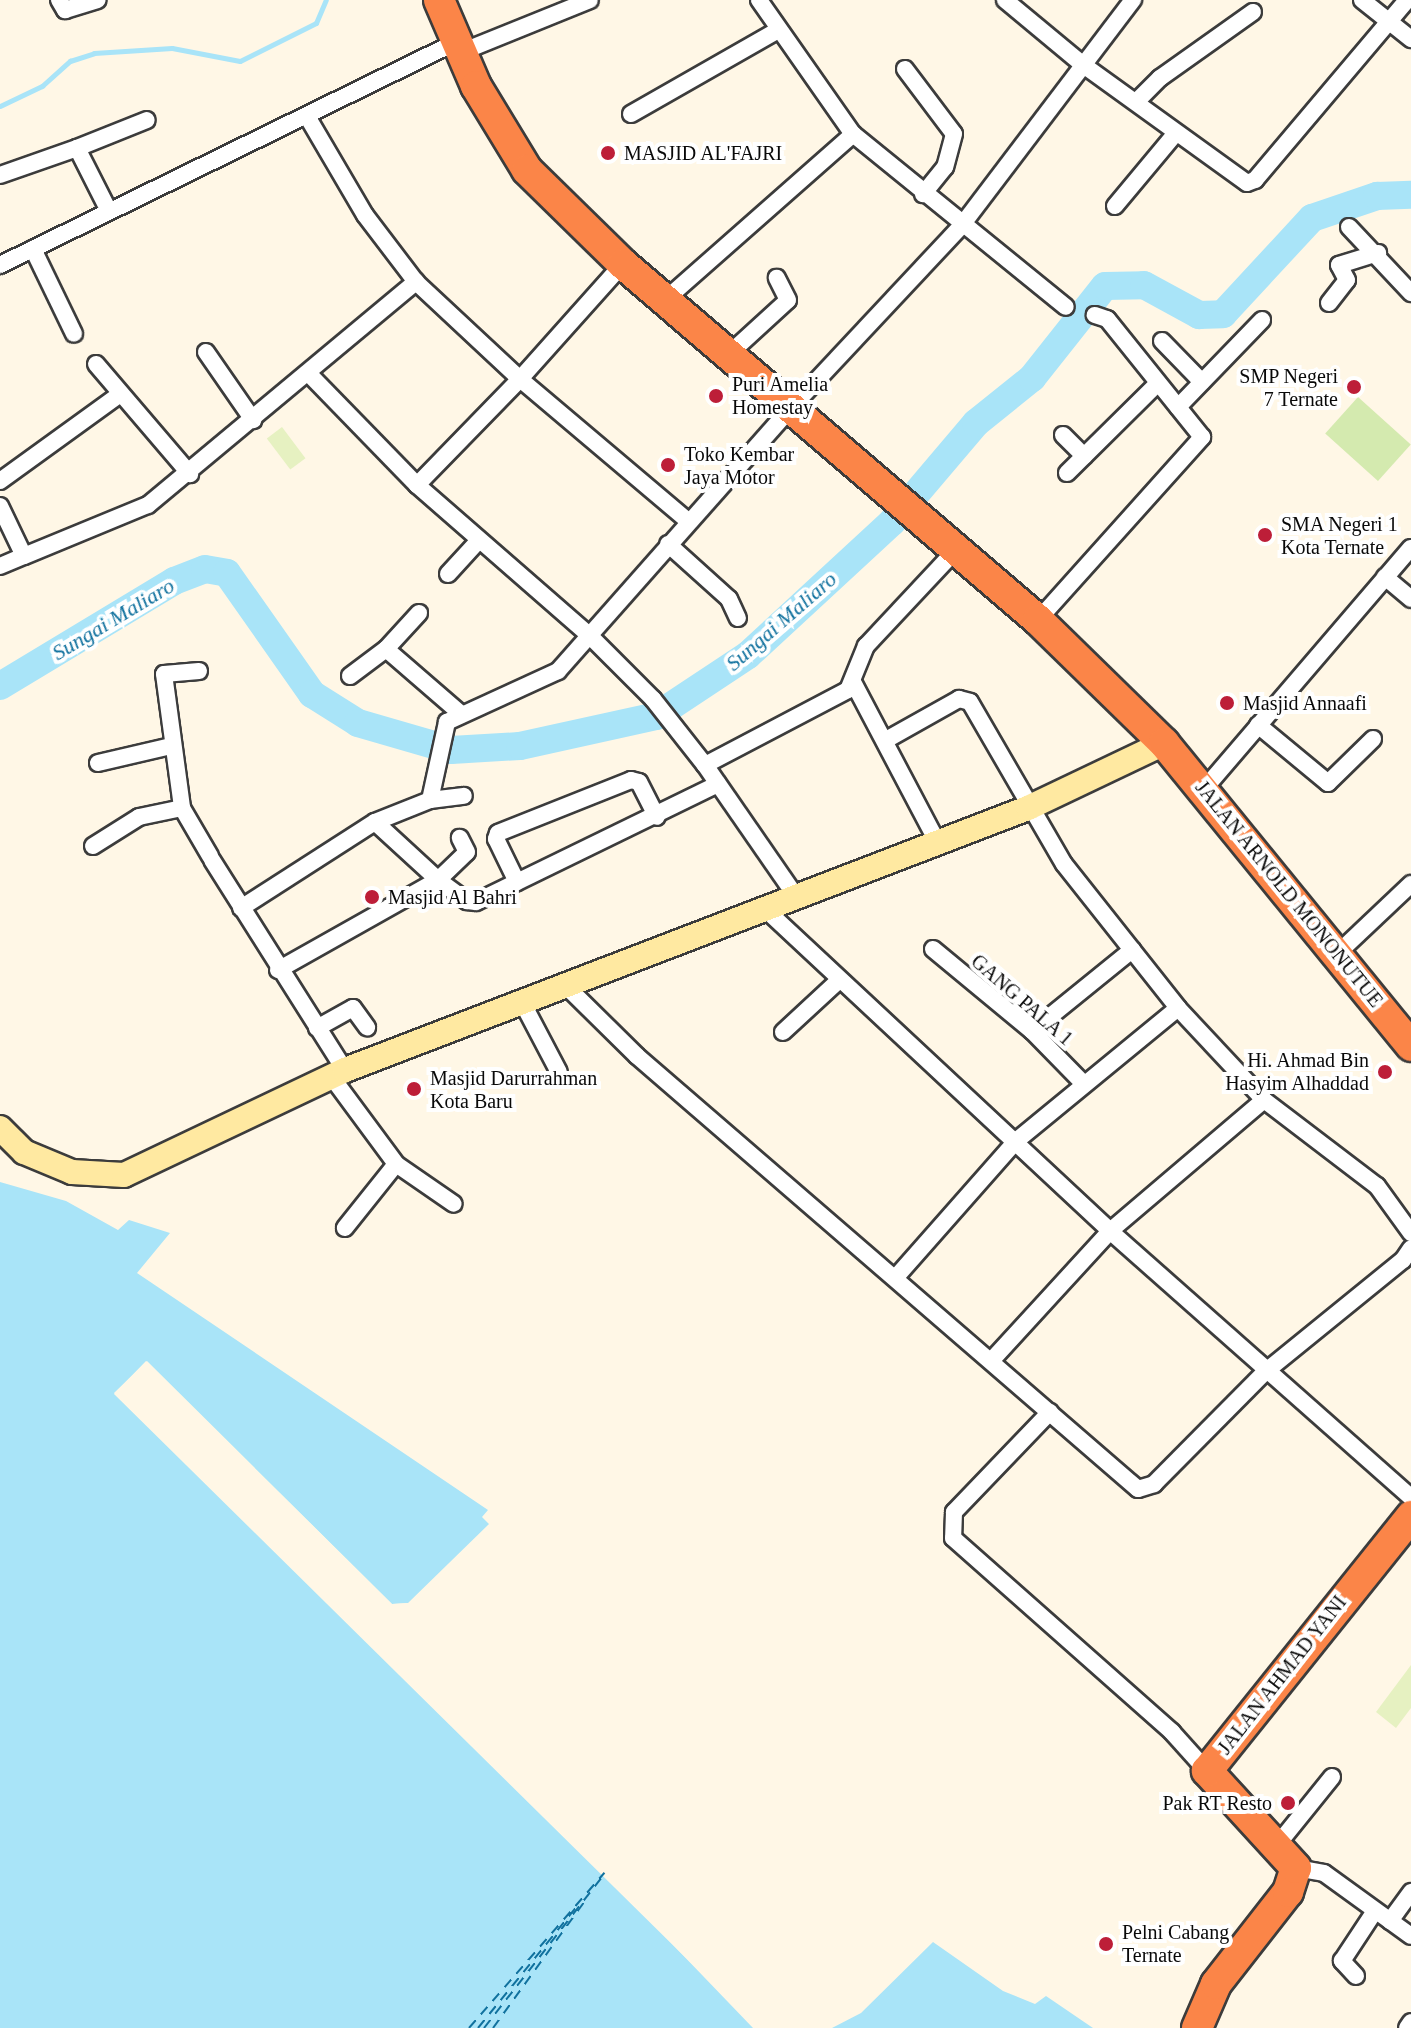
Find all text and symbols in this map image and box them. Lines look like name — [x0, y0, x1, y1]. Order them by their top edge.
place label: MASJID AL'FAJRI — [624, 141, 783, 165]
marker: MASJID AL'FAJRI — [599, 144, 617, 162]
place label: SMP Negeri 7 Ternate — [1239, 364, 1338, 411]
place label: Puri Amelia Homestay — [732, 372, 829, 419]
marker: SMP Negeri 7 Ternate — [1345, 378, 1363, 396]
marker: Puri Amelia Homestay — [707, 387, 725, 405]
place label: Toko Kembar Jaya Motor — [684, 442, 794, 489]
marker: Toko Kembar Jaya Motor — [659, 456, 677, 474]
place label: SMA Negeri 1 Kota Ternate — [1281, 512, 1399, 559]
marker: SMA Negeri 1 Kota Ternate — [1256, 526, 1274, 544]
water label: Sungai Maliaro — [720, 566, 842, 676]
water label: Sungai Maliaro — [47, 572, 179, 666]
place label: Masjid Annaafi — [1243, 691, 1368, 715]
marker: Masjid Annaafi — [1218, 694, 1236, 712]
street label: JALAN ARNOLD MONONUTUE — [1190, 775, 1388, 1013]
place label: Masjid Al Bahri — [388, 885, 518, 909]
marker: Masjid Al Bahri — [363, 888, 381, 906]
street label: GANG PALA 1 — [966, 949, 1078, 1051]
place label: Hi. Ahmad Bin Hasyim Alhaddad — [1224, 1048, 1369, 1095]
marker: Hi. Ahmad Bin Hasyim Alhaddad — [1376, 1063, 1394, 1081]
place label: Masjid Darurrahman Kota Baru — [430, 1066, 597, 1113]
marker: Masjid Darurrahman Kota Baru — [405, 1080, 423, 1098]
street label: JALAN AHMAD YANI — [1212, 1590, 1352, 1760]
place label: Pak RT Resto — [1162, 1791, 1272, 1815]
marker: Pak RT Resto — [1279, 1794, 1297, 1812]
place label: Pelni Cabang Ternate — [1122, 1920, 1229, 1967]
marker: Pelni Cabang Ternate — [1097, 1935, 1115, 1953]

